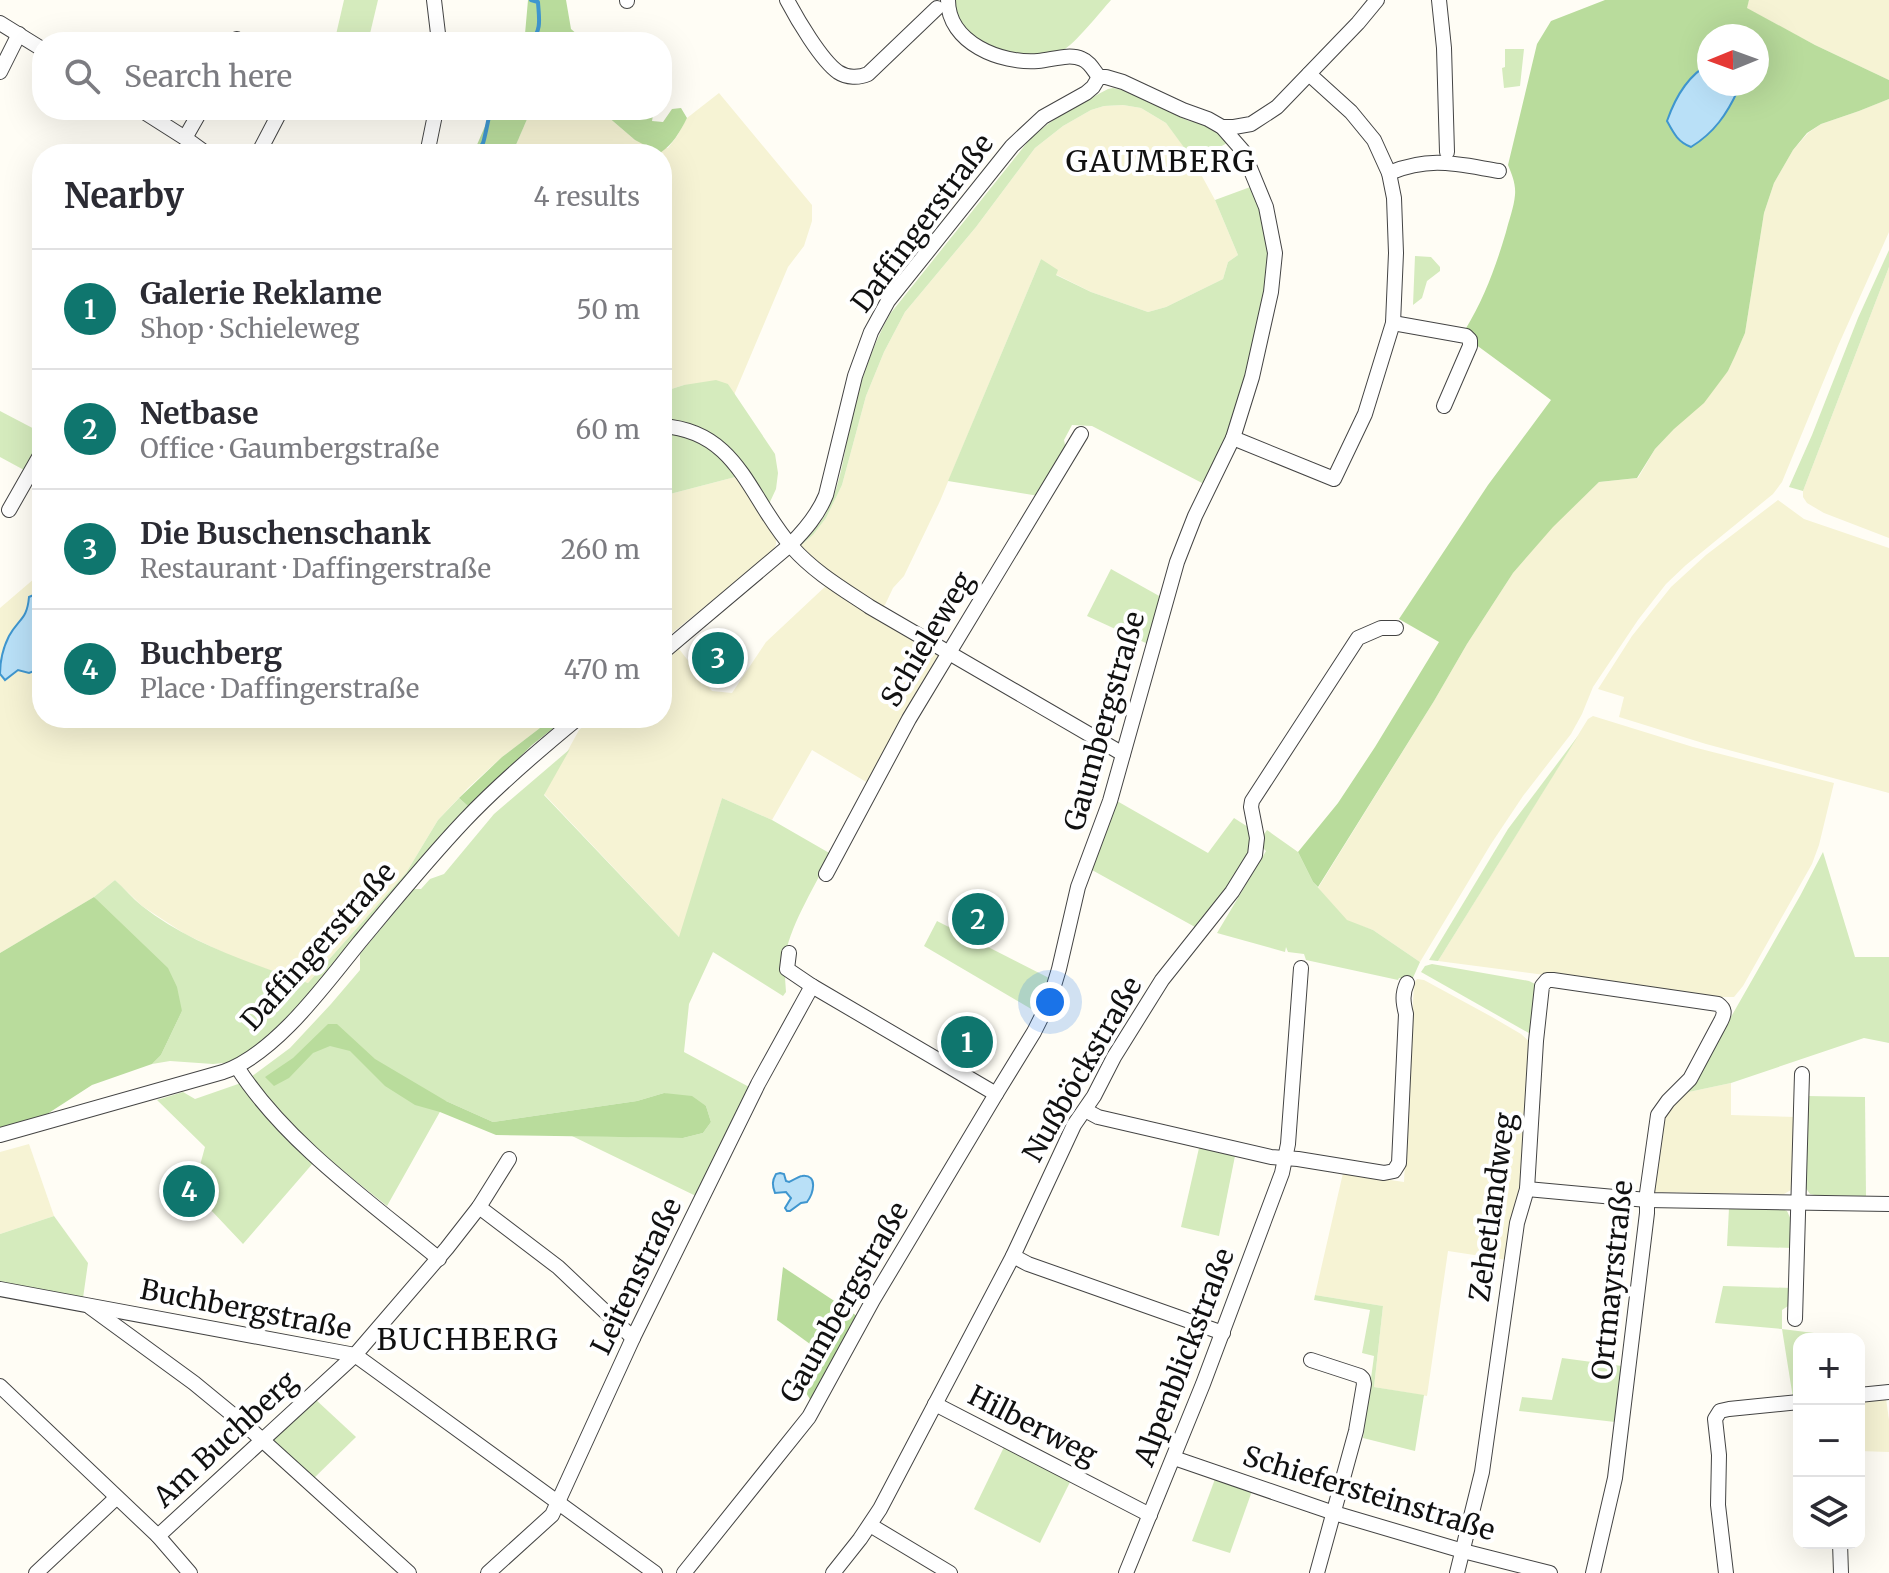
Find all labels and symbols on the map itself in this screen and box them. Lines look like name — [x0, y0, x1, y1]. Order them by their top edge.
north arrow — [1697, 24, 1769, 96]
street label: Daffingerstraße — [843, 127, 1001, 319]
district label: GAUMBERG — [1066, 142, 1256, 180]
street label: Schieleweg — [873, 565, 981, 713]
street label: Gaumbergstraße — [1056, 607, 1152, 835]
pin: 3 — [692, 628, 744, 688]
street label: Daffingerstraße — [233, 854, 403, 1038]
pin: 2 — [952, 889, 1004, 949]
street label: Nußböckstraße — [1015, 970, 1149, 1168]
your location — [1030, 982, 1070, 1022]
pin: 1 — [941, 1012, 993, 1072]
street label: Zehetlandweg — [1461, 1110, 1523, 1304]
pin: 4 — [163, 1161, 215, 1221]
street label: Ortmayrstraße — [1584, 1178, 1640, 1382]
street label: Leitenstraße — [583, 1192, 689, 1360]
street label: Gaumbergstraße — [772, 1195, 916, 1409]
street label: Alpenblickstraße — [1126, 1243, 1242, 1472]
street label: Buchbergstraße — [137, 1271, 355, 1347]
district label: BUCHBERG — [376, 1320, 560, 1358]
street label: Am Buchberg — [145, 1363, 304, 1515]
street label: Hilberweg — [962, 1377, 1104, 1473]
street label: Schiefersteinstraße — [1239, 1438, 1499, 1548]

